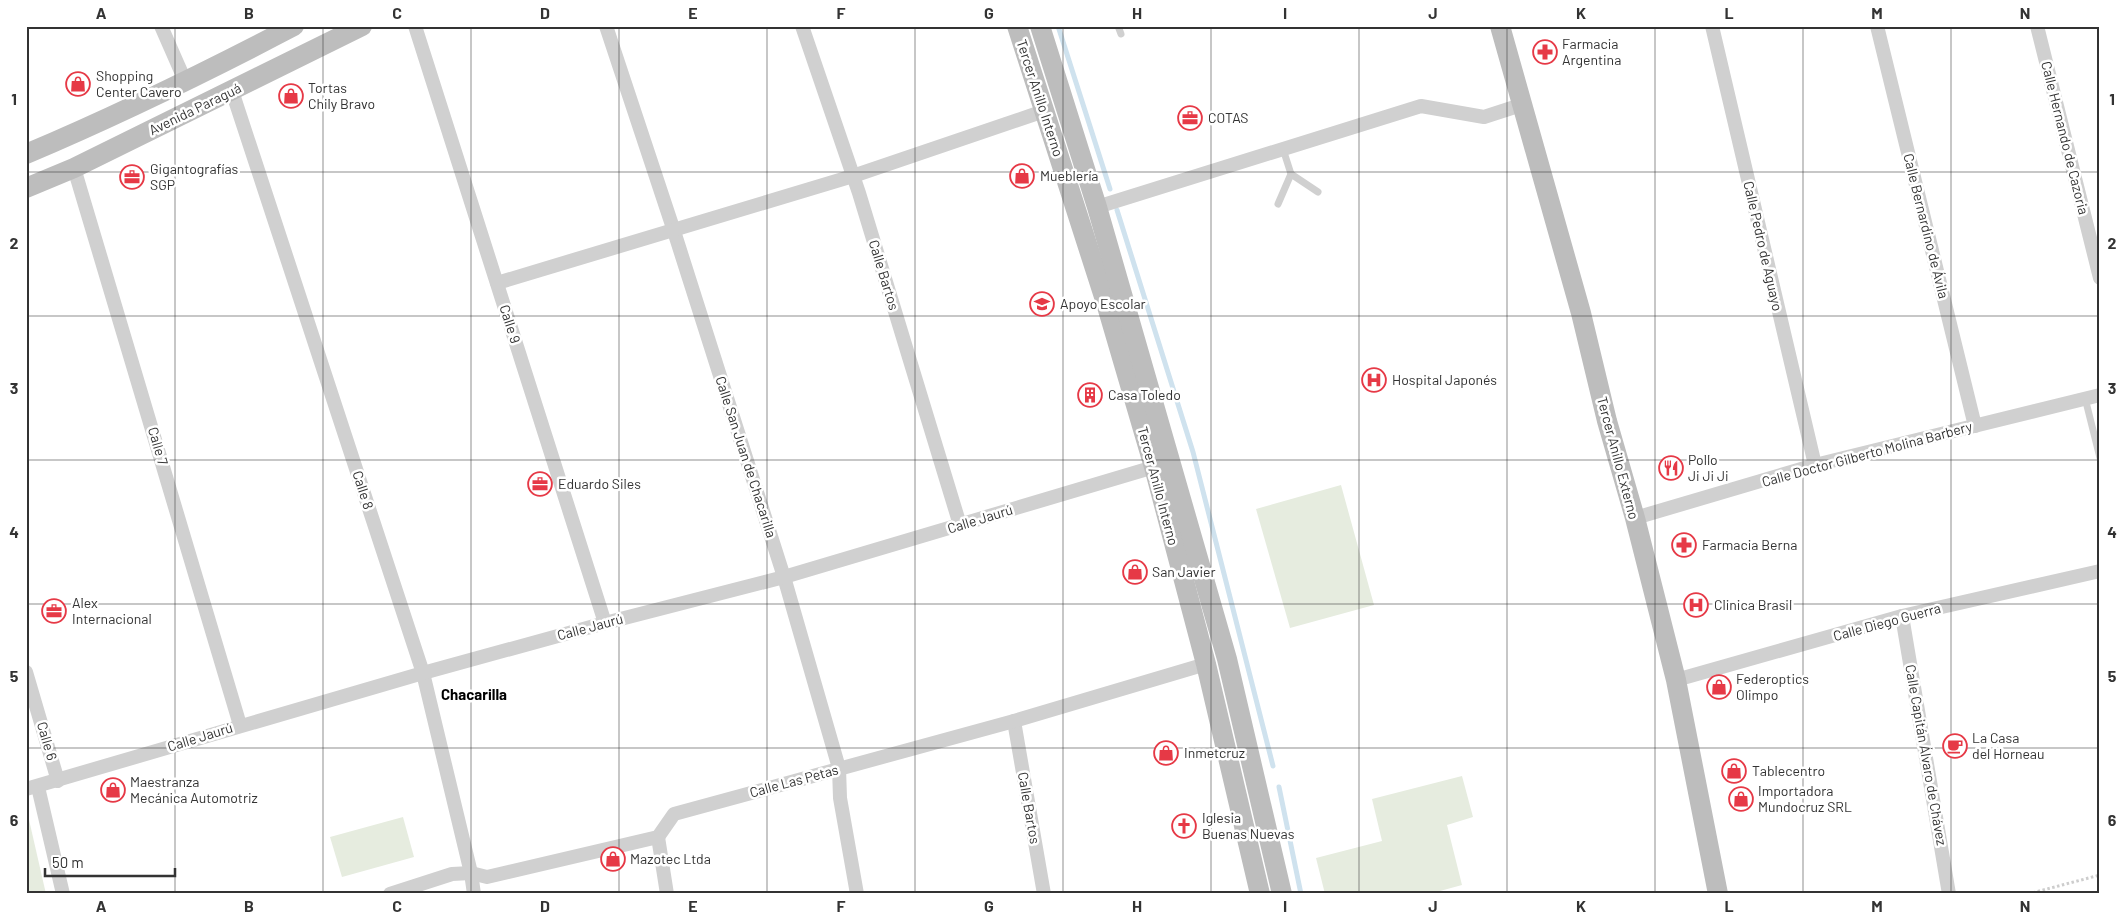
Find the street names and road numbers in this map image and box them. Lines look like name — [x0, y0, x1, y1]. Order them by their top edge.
street label: Tercer Anillo Interno — [1014, 37, 1067, 159]
street label: Calle Hernando de Cazoria — [2038, 59, 2093, 216]
street label: Avenida Paraguá — [146, 79, 244, 138]
street label: Calle Bernardino de Ávila — [1900, 152, 1953, 300]
street label: Calle Pedro de Aguayo — [1740, 179, 1787, 313]
street label: Calle Bartos — [866, 238, 903, 312]
street label: Calle 9 — [496, 302, 525, 345]
street label: Calle San Juan de Chacarilla — [712, 374, 781, 540]
street label: Tercer Anillo Externo — [1594, 395, 1643, 521]
street label: Calle Doctor Gilberto Molina Barbery — [1760, 417, 1974, 490]
street label: Calle 7 — [145, 425, 172, 467]
street label: Tercer Anillo Interno — [1134, 425, 1183, 547]
street label: Calle 8 — [349, 468, 378, 511]
street label: Calle Jaurú — [945, 501, 1015, 537]
street label: Calle Diego Guerra — [1831, 599, 1943, 644]
street label: Calle Jaurú — [555, 610, 625, 643]
street label: Calle Capitán Álvaro de Chávez — [1902, 663, 1951, 847]
street label: Calle Jaurú — [165, 719, 235, 755]
street label: Calle 6 — [34, 720, 61, 762]
street label: Calle Las Petas — [748, 760, 840, 801]
street label: Calle Bartos — [1015, 771, 1044, 845]

